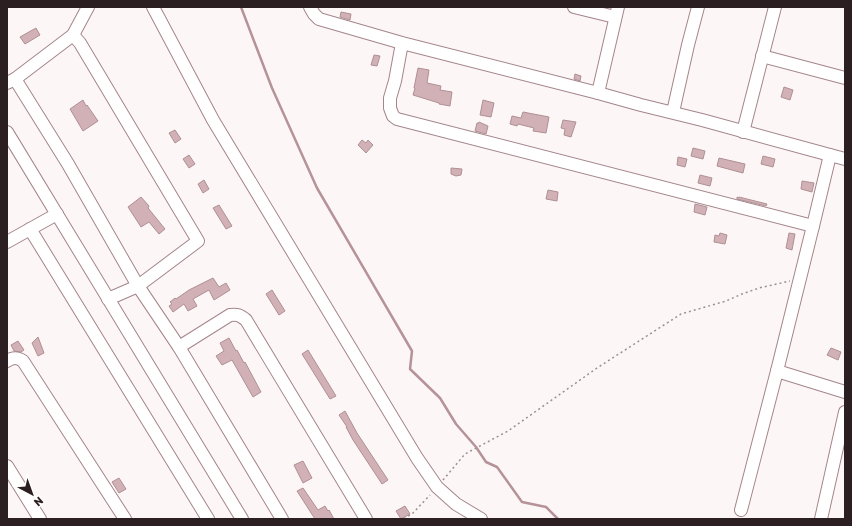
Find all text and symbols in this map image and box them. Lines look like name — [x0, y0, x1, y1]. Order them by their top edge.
north arrow — [12, 474, 52, 514]
text: N — [31, 494, 45, 509]

